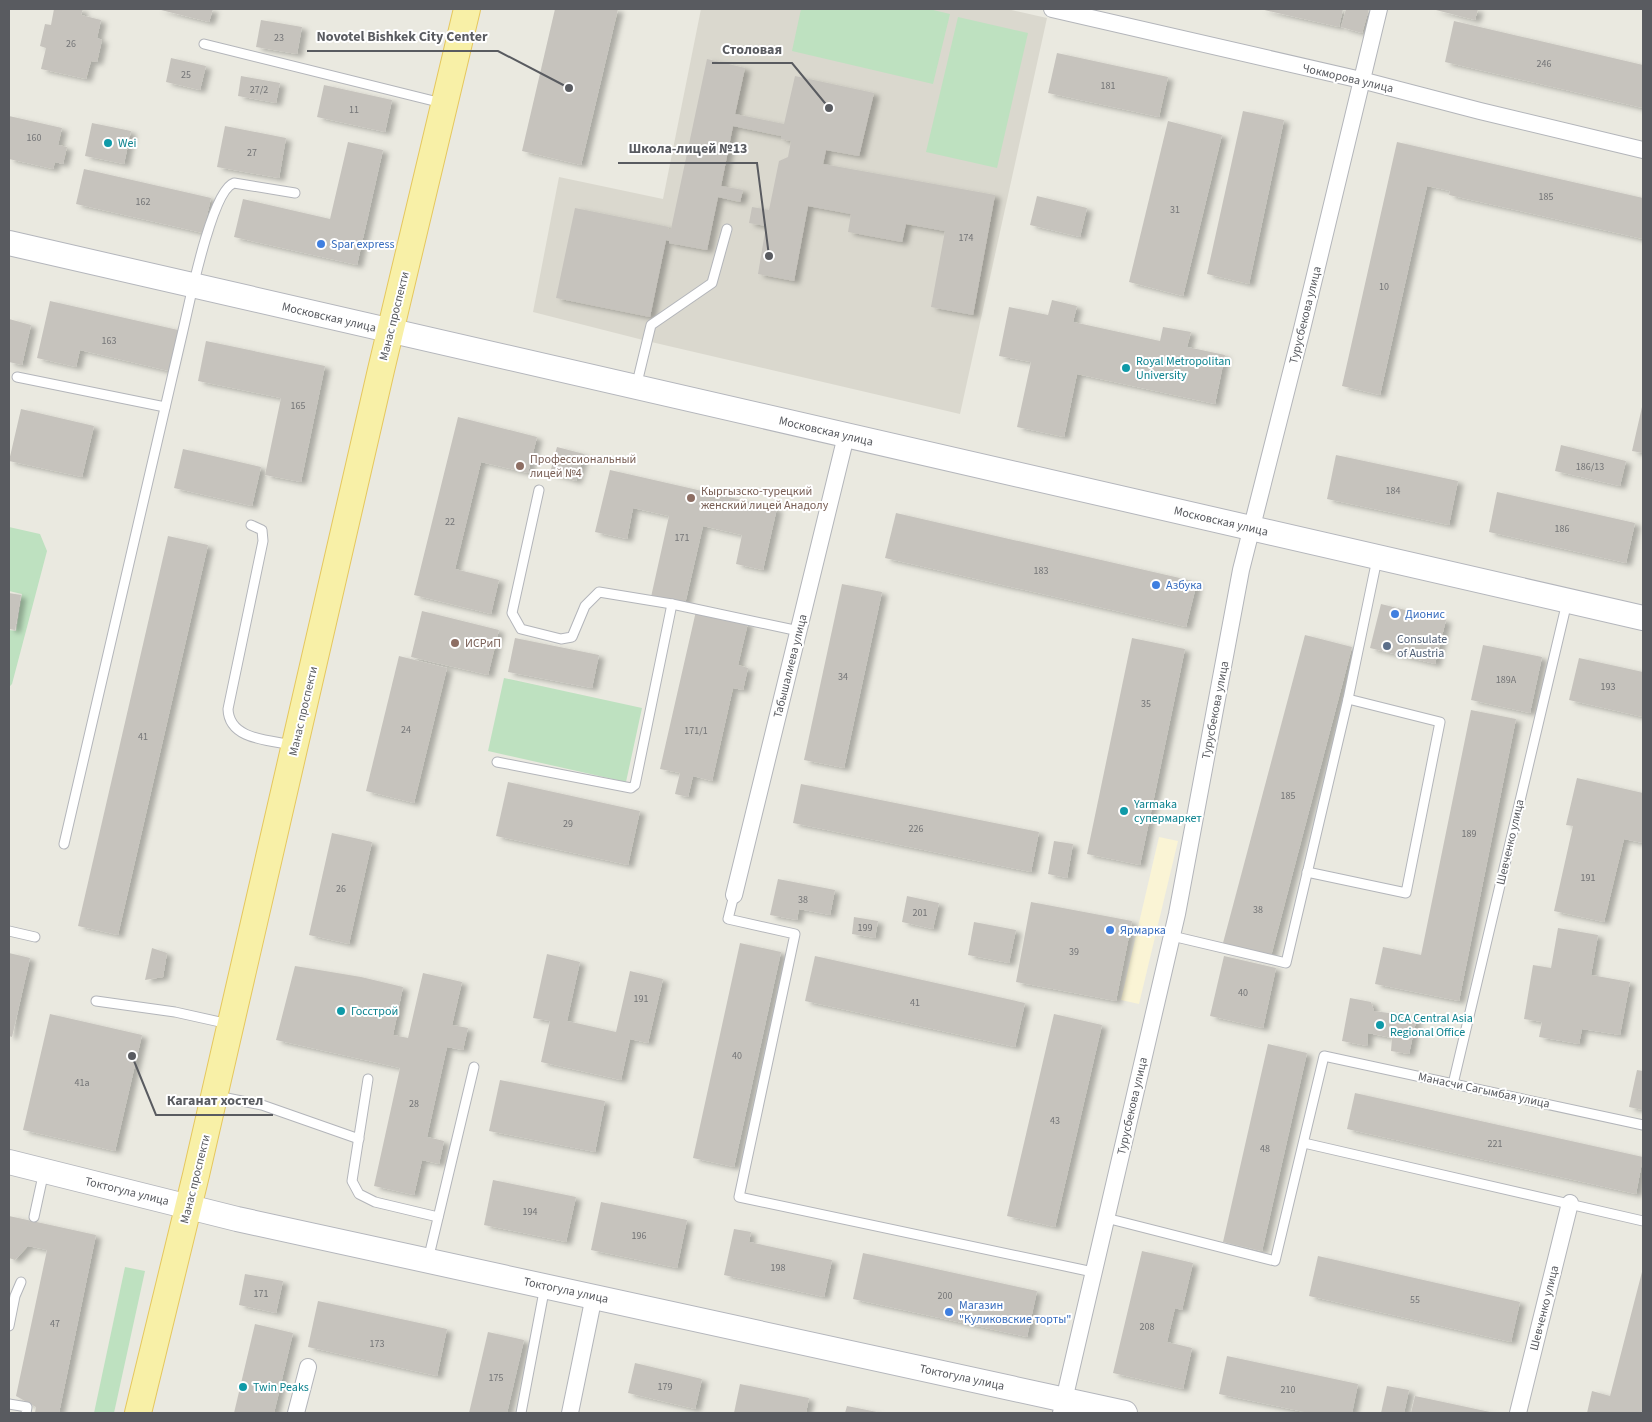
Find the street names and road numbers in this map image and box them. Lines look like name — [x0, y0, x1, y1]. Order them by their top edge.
street label: Чокморова улица — [1301, 60, 1395, 97]
street label: Турусбекова улица — [1285, 265, 1326, 366]
street label: Манас проспекти — [375, 270, 414, 362]
street label: Московская улица — [280, 298, 378, 337]
street label: Московская улица — [777, 412, 875, 451]
street label: Московская улица — [1172, 502, 1270, 541]
street label: Табышалиева улица — [769, 612, 812, 720]
street label: Турусбекова улица — [1198, 659, 1233, 761]
street label: Манас проспекти — [285, 665, 322, 758]
street label: Шевченко улица — [1492, 798, 1529, 887]
street label: Турусбекова улица — [1113, 1056, 1152, 1157]
street label: Манасчи Сагымбая улица — [1416, 1068, 1551, 1113]
street label: Манас проспекти — [176, 1133, 215, 1225]
street label: Токтогула улица — [83, 1173, 171, 1210]
street label: Шевченко улица — [1526, 1264, 1563, 1353]
street label: Токтогула улица — [522, 1273, 610, 1308]
street label: Токтогула улица — [918, 1360, 1006, 1395]

